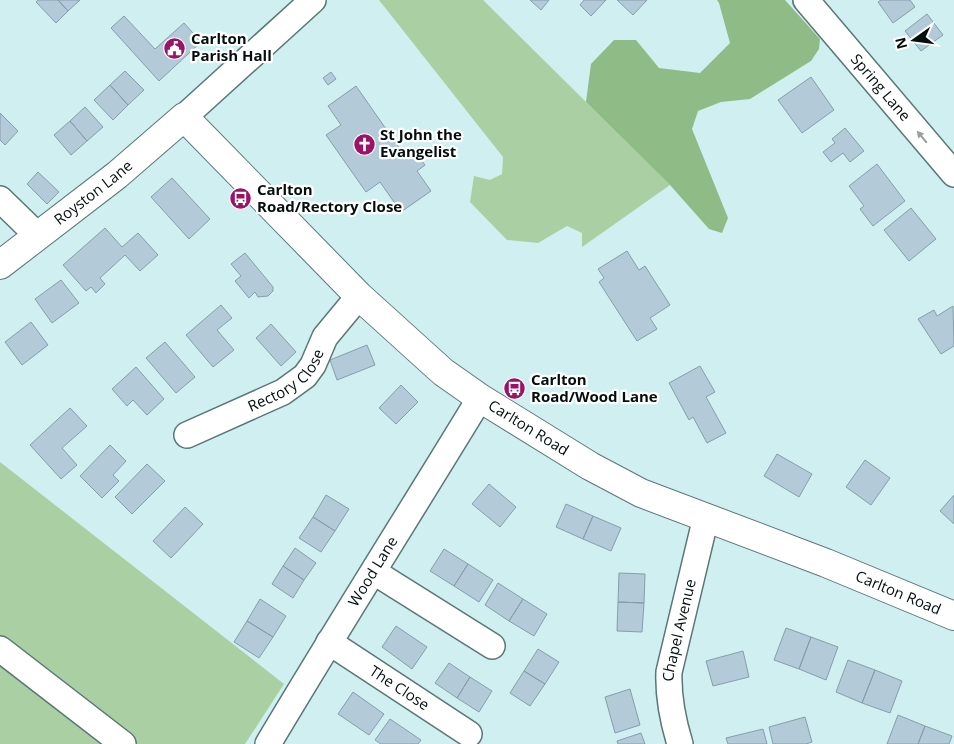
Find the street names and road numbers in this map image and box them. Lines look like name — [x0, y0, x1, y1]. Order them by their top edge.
street label: Spring Lane — [847, 49, 916, 125]
street label: Royston Lane — [49, 155, 136, 229]
street label: Rectory Close — [244, 346, 328, 416]
street label: Carlton Road — [485, 395, 573, 460]
street label: Wood Lane — [343, 532, 402, 610]
street label: Carlton Road — [853, 565, 944, 619]
street label: Chapel Avenue — [658, 577, 700, 682]
street label: The Close — [366, 660, 434, 714]

